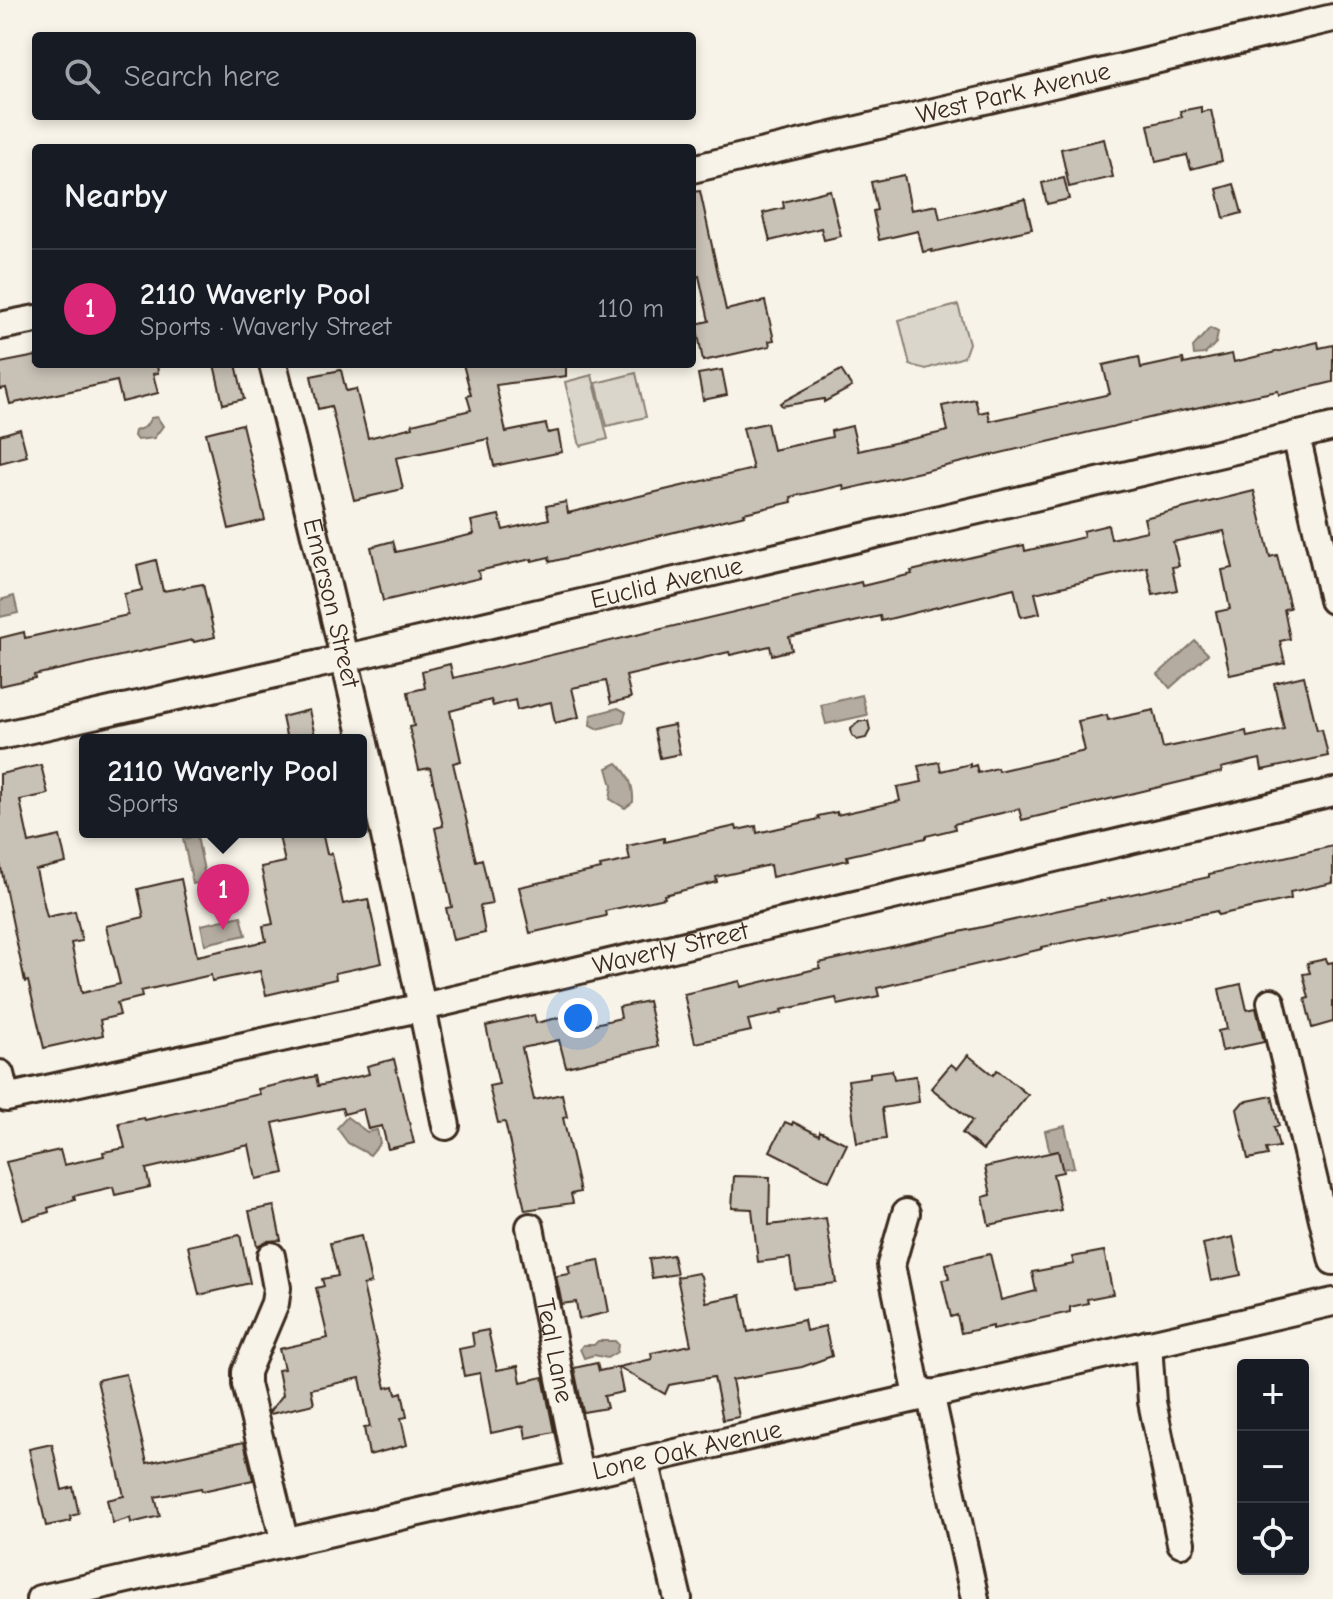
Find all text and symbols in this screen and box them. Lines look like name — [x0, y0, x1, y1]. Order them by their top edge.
search box — [32, 32, 696, 120]
icon: search — [60, 54, 104, 98]
street label: West Park Avenue — [913, 56, 1113, 131]
text: Search here — [124, 59, 280, 94]
text: Nearby — [64, 176, 167, 216]
text: 2110 Waverly Pool — [140, 277, 371, 312]
text: 1 — [85, 294, 95, 324]
text: 110 m — [597, 294, 664, 324]
text: Sports · Waverly Street — [140, 312, 391, 342]
street label: Emerson Street — [297, 515, 366, 692]
street label: Euclid Avenue — [588, 551, 745, 615]
popup — [79, 734, 367, 838]
text: 2110 Waverly Pool — [108, 754, 338, 789]
text: Sports — [108, 789, 178, 819]
pin: 1 — [197, 864, 249, 930]
street label: Waverly Street — [590, 915, 753, 981]
your location — [558, 998, 598, 1038]
street label: Teal Lane — [529, 1296, 579, 1405]
map controls — [1237, 1359, 1309, 1575]
button: + — [1237, 1359, 1309, 1431]
street label: Lone Oak Avenue — [590, 1414, 785, 1487]
button: − — [1237, 1431, 1309, 1503]
button: locate — [1237, 1503, 1309, 1575]

